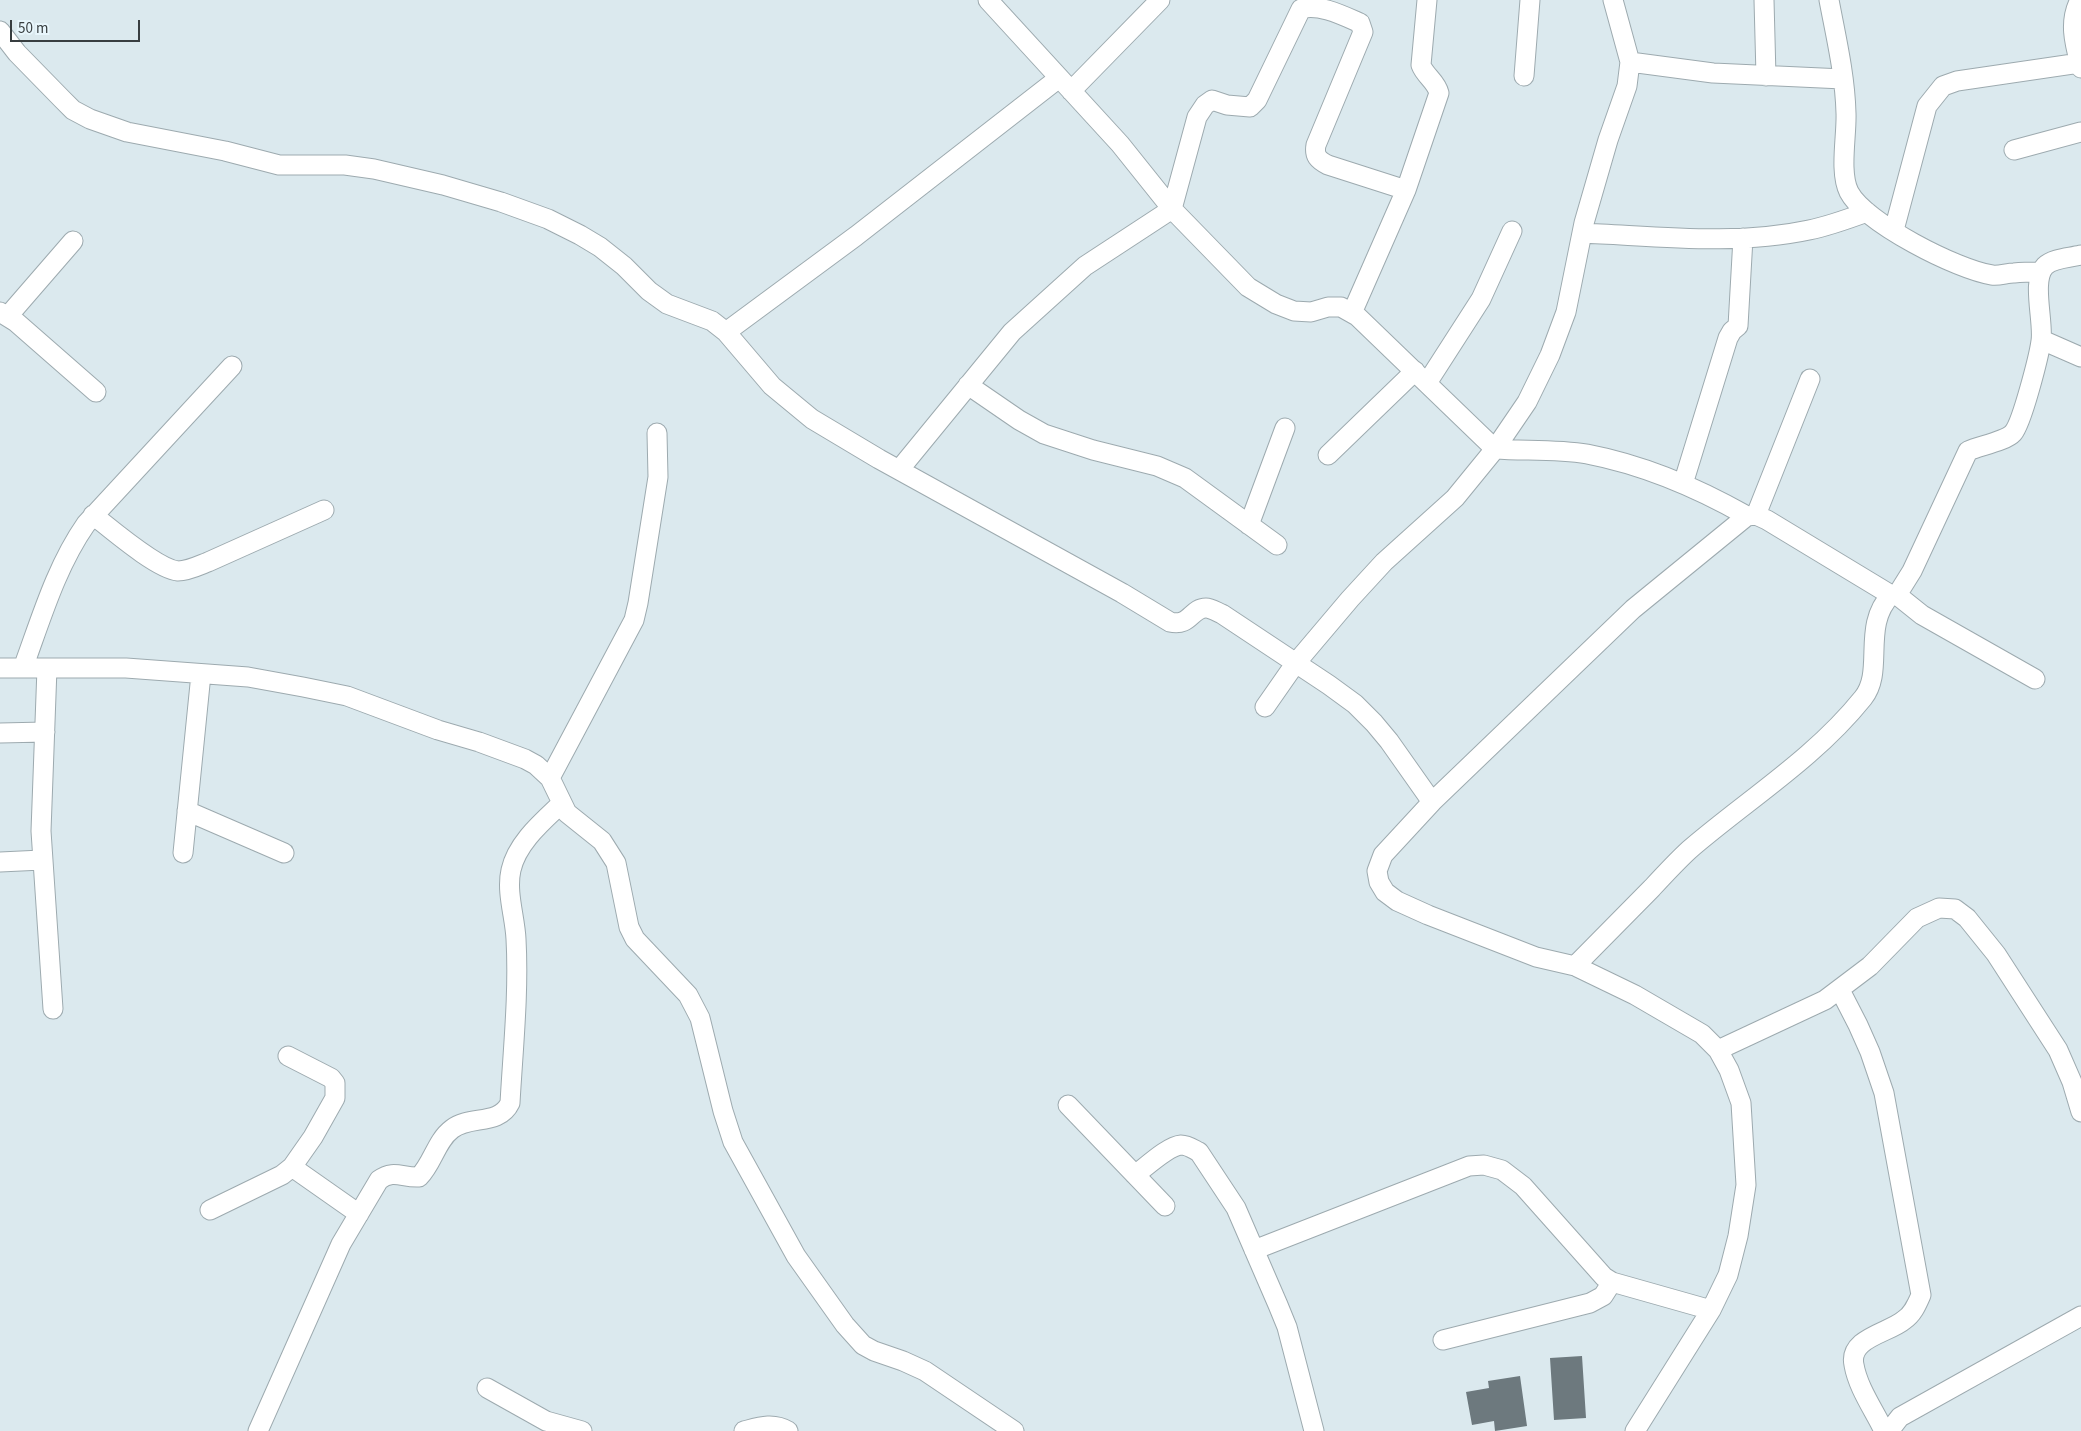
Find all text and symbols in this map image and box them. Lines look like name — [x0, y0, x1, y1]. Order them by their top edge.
scale bar — [12, 10, 142, 42]
text: 50 m — [18, 18, 48, 39]

